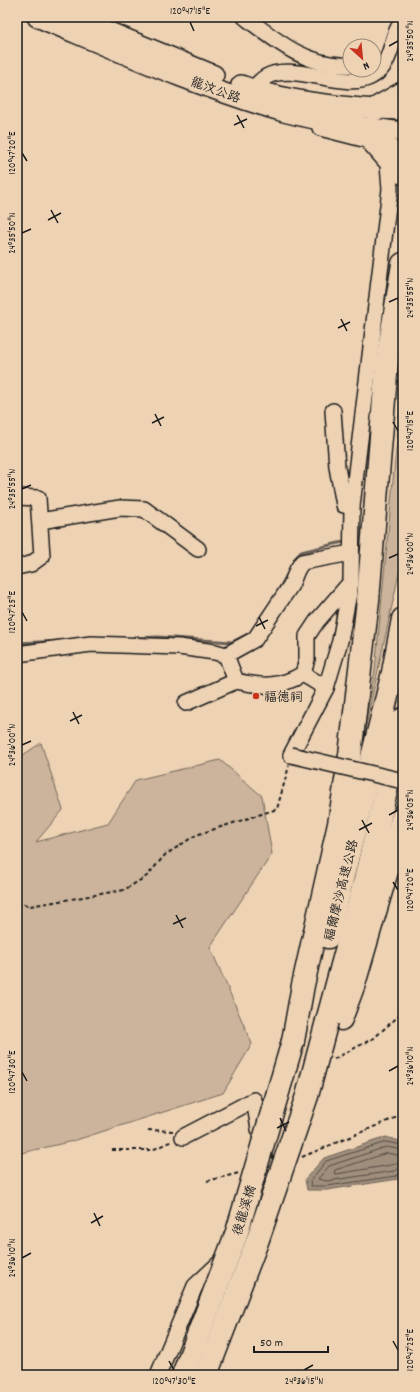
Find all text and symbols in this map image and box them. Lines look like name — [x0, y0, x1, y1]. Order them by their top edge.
text: 120°47'15"E — [170, 5, 211, 19]
text: 24°35'50"N — [404, 20, 418, 62]
north arrow — [342, 38, 382, 78]
text: N — [359, 57, 372, 74]
street label: 龍汶公路 — [187, 74, 243, 109]
text: 120°47'20"E — [6, 131, 20, 175]
text: 24°35'50"N — [6, 212, 20, 254]
text: 24°35'55"N — [404, 278, 418, 318]
text: 120°47'15"E — [404, 410, 418, 451]
text: 24°35'55"N — [6, 469, 20, 509]
text: 24°36'00"N — [404, 533, 418, 575]
text: 120°47'25"E — [6, 590, 20, 633]
place label: 福德祠 — [264, 689, 303, 708]
marker: 福德祠 — [251, 691, 261, 701]
text: 24°36'00"N — [6, 724, 20, 766]
text: 24°36'05"N — [404, 789, 418, 831]
street label: 福爾摩沙高速公路 — [321, 838, 364, 943]
text: 120°47'20"E — [404, 868, 418, 912]
text: 24°36'10"N — [404, 1046, 418, 1086]
text: 120°47'30"E — [6, 1050, 20, 1094]
street label: 後龍溪橋 — [229, 1183, 262, 1238]
text: 24°36'10"N — [6, 1238, 20, 1278]
scale bar — [254, 1328, 328, 1354]
text: 120°47'25"E — [404, 1328, 418, 1371]
text: 50 m — [260, 1335, 283, 1352]
text: 120°47'30"E — [152, 1375, 196, 1389]
text: 24°36'15"N — [285, 1375, 323, 1389]

